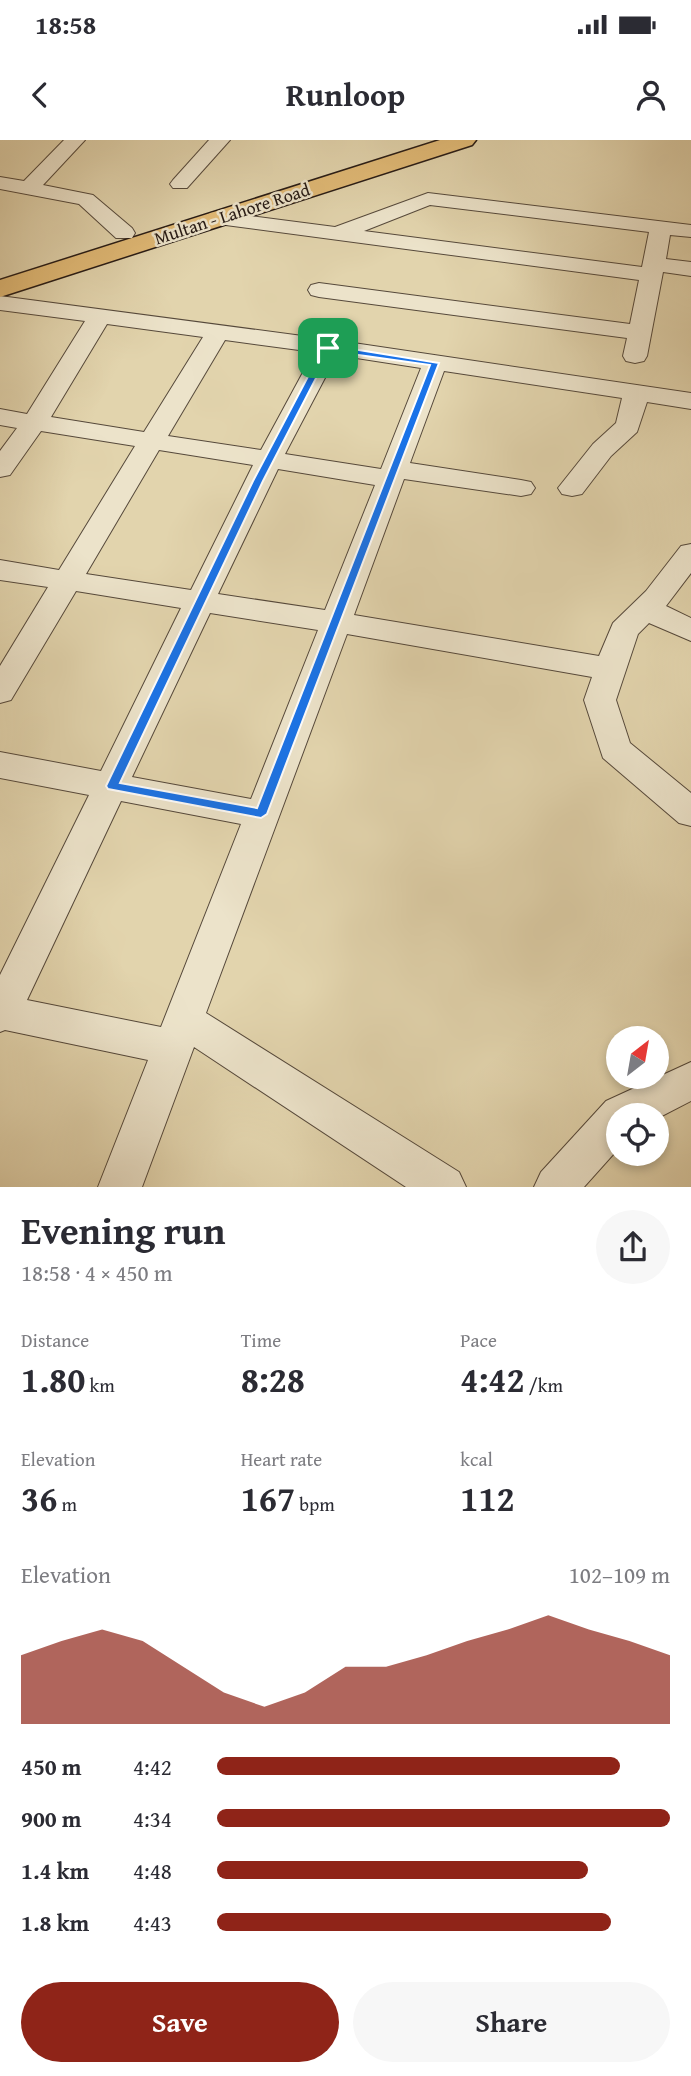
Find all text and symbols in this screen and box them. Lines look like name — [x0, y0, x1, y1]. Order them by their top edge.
text: 18:58 — [35, 5, 96, 44]
text: Runloop — [286, 71, 405, 118]
icon: back — [21, 76, 59, 114]
icon: person — [632, 76, 670, 114]
street label: Multan - Lahore Road — [150, 175, 314, 251]
pin — [298, 318, 358, 378]
icon: arrive — [309, 329, 347, 367]
north arrow — [606, 1026, 668, 1088]
map controls — [606, 1026, 669, 1166]
button: locate — [606, 1103, 669, 1166]
text: Evening run — [21, 1202, 225, 1258]
button: share — [596, 1210, 670, 1284]
text: 18:58 · 4 × 450 m — [21, 1256, 173, 1289]
text: Distance — [21, 1326, 89, 1354]
text: Time — [241, 1326, 281, 1354]
text: Pace — [460, 1326, 497, 1354]
text: 1.80 — [21, 1354, 85, 1405]
text: 8:28 — [241, 1354, 305, 1405]
text: 4:42 — [460, 1354, 525, 1405]
text: km — [85, 1371, 115, 1399]
text: /km — [525, 1371, 563, 1399]
text: Elevation — [21, 1445, 95, 1473]
text: Heart rate — [241, 1445, 322, 1473]
text: kcal — [460, 1445, 493, 1473]
text: 36 — [21, 1473, 57, 1524]
text: 167 — [241, 1473, 295, 1524]
text: 112 — [460, 1473, 515, 1524]
text: m — [57, 1490, 77, 1518]
text: bpm — [295, 1490, 335, 1518]
text: Elevation — [21, 1558, 111, 1591]
text: 102–109 m — [569, 1558, 670, 1591]
text: 450 m — [21, 1750, 82, 1783]
text: 4:42 — [133, 1750, 172, 1783]
text: 900 m — [21, 1802, 82, 1835]
text: 4:34 — [133, 1802, 172, 1835]
text: 1.4 km — [21, 1854, 89, 1887]
text: 4:48 — [133, 1854, 172, 1887]
text: 1.8 km — [21, 1906, 89, 1939]
text: 4:43 — [133, 1906, 172, 1939]
button: Save — [21, 1982, 339, 2062]
button: Share — [353, 1982, 670, 2062]

